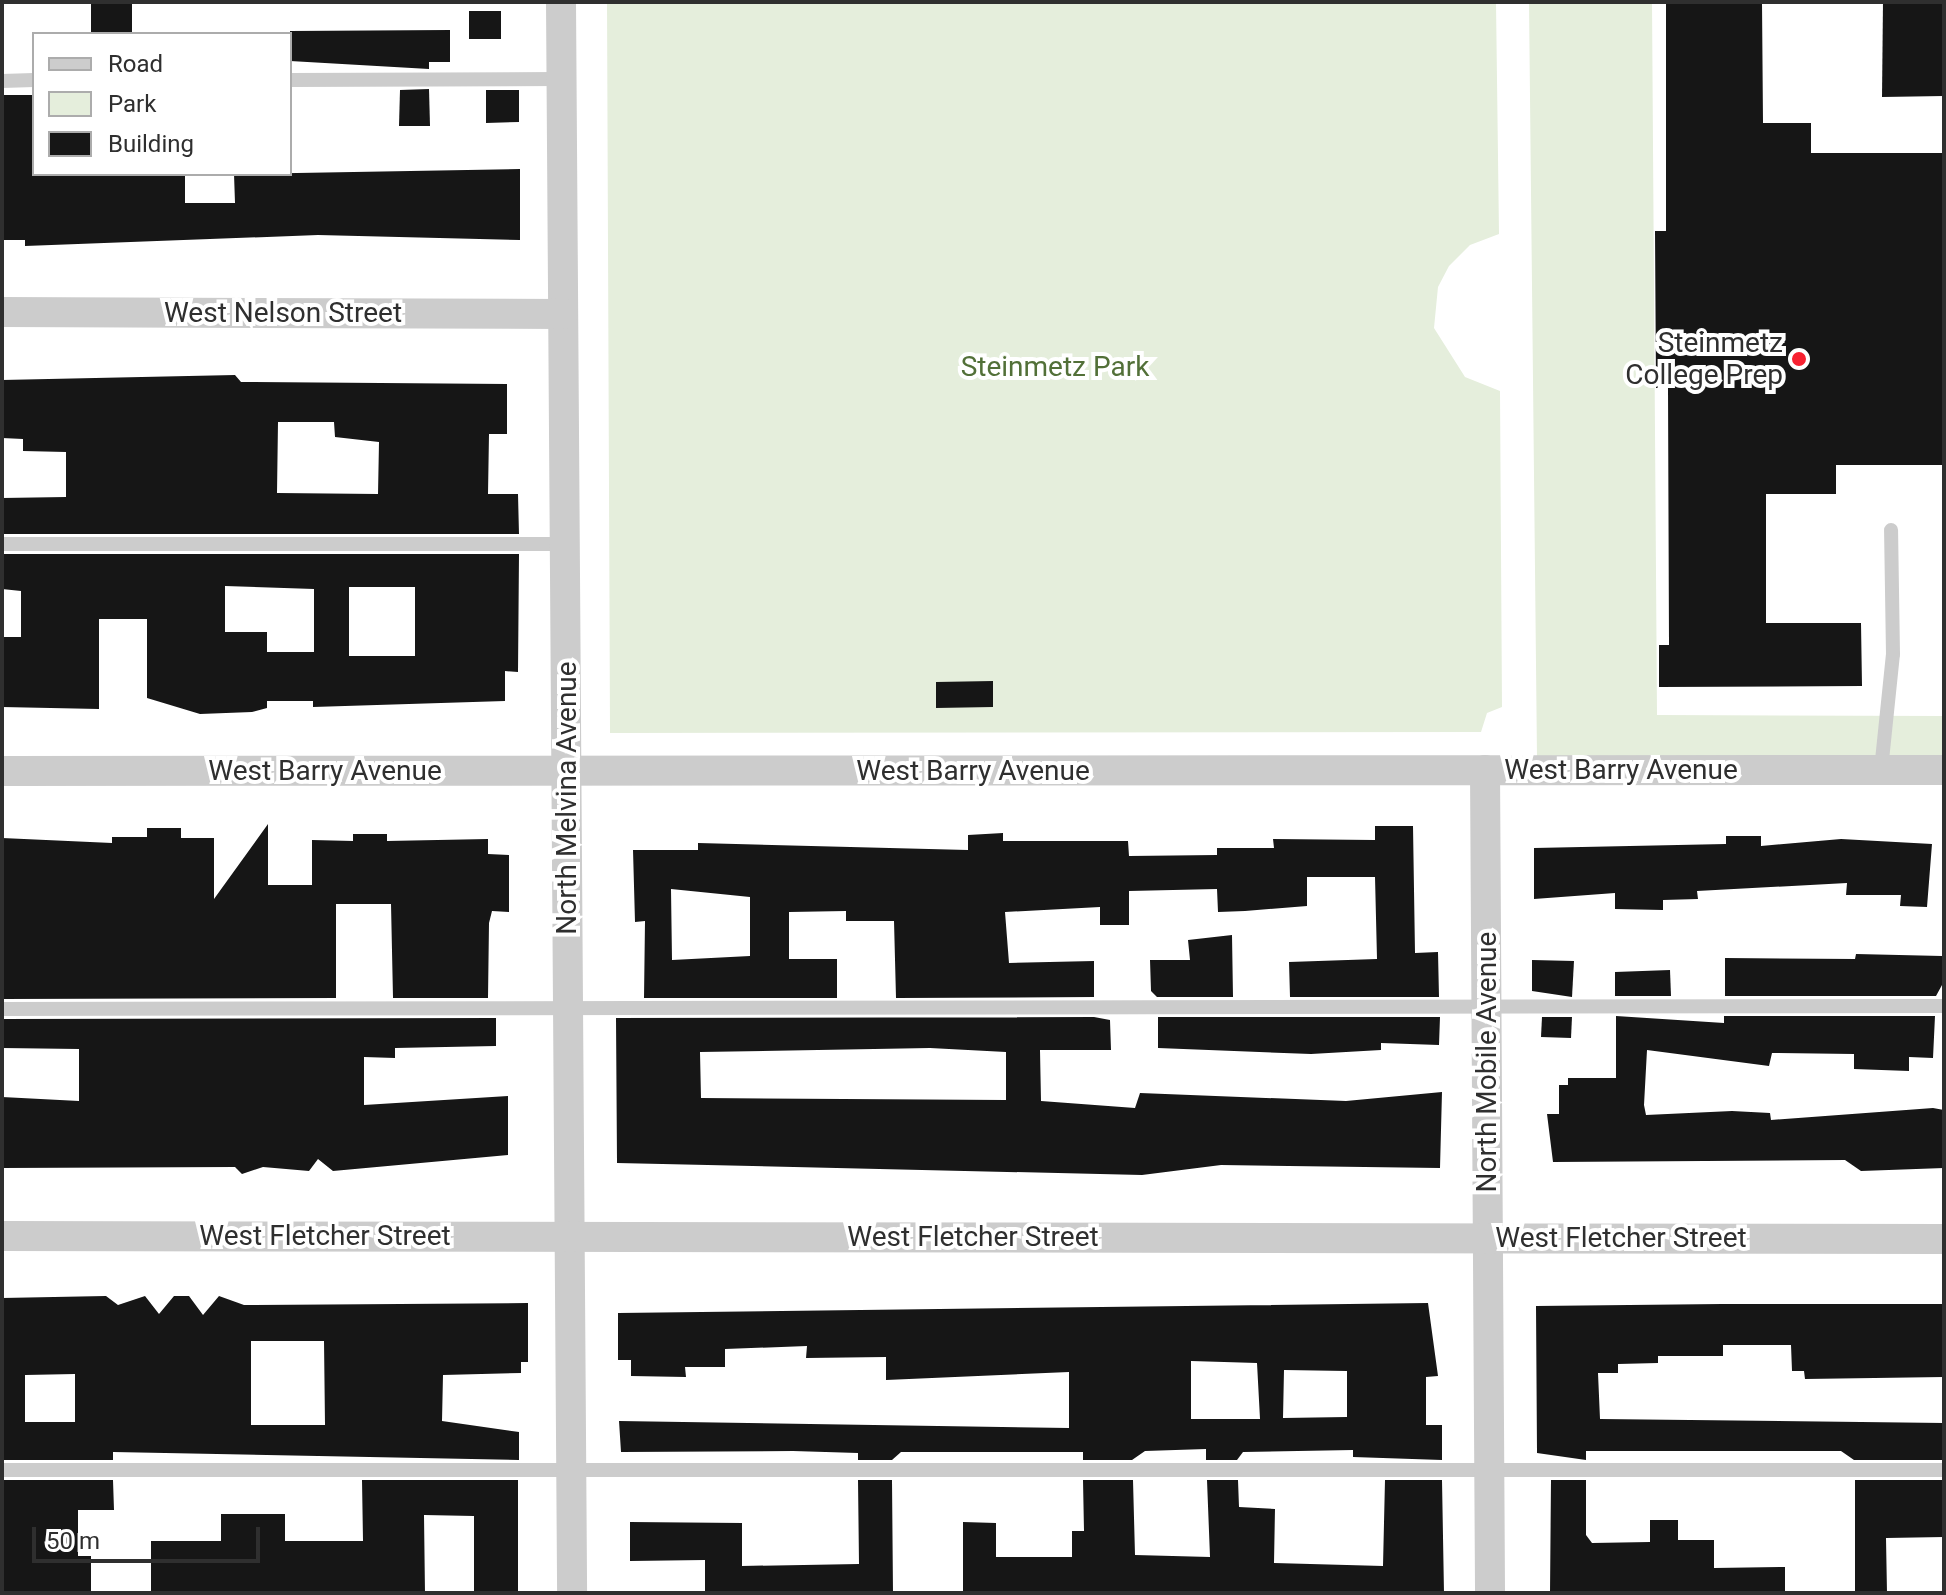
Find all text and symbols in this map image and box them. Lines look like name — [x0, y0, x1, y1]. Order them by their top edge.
legend — [32, 32, 292, 176]
text: Road — [108, 50, 163, 78]
text: Park — [108, 90, 156, 118]
text: Building — [108, 130, 194, 158]
street label: West Nelson Street — [164, 296, 402, 330]
place label: Steinmetz College Prep — [1625, 326, 1783, 392]
park label: Steinmetz Park — [961, 350, 1149, 384]
marker: Steinmetz College Prep — [1790, 350, 1808, 368]
street label: North Melvina Avenue — [550, 661, 584, 935]
street label: West Barry Avenue — [1504, 753, 1738, 787]
street label: West Barry Avenue — [208, 754, 442, 788]
street label: West Barry Avenue — [856, 754, 1090, 788]
street label: North Mobile Avenue — [1470, 932, 1504, 1192]
street label: West Fletcher Street — [199, 1219, 451, 1253]
street label: West Fletcher Street — [847, 1220, 1099, 1254]
street label: West Fletcher Street — [1495, 1221, 1747, 1255]
scale bar — [36, 1511, 264, 1561]
text: 50 m — [46, 1527, 100, 1555]

